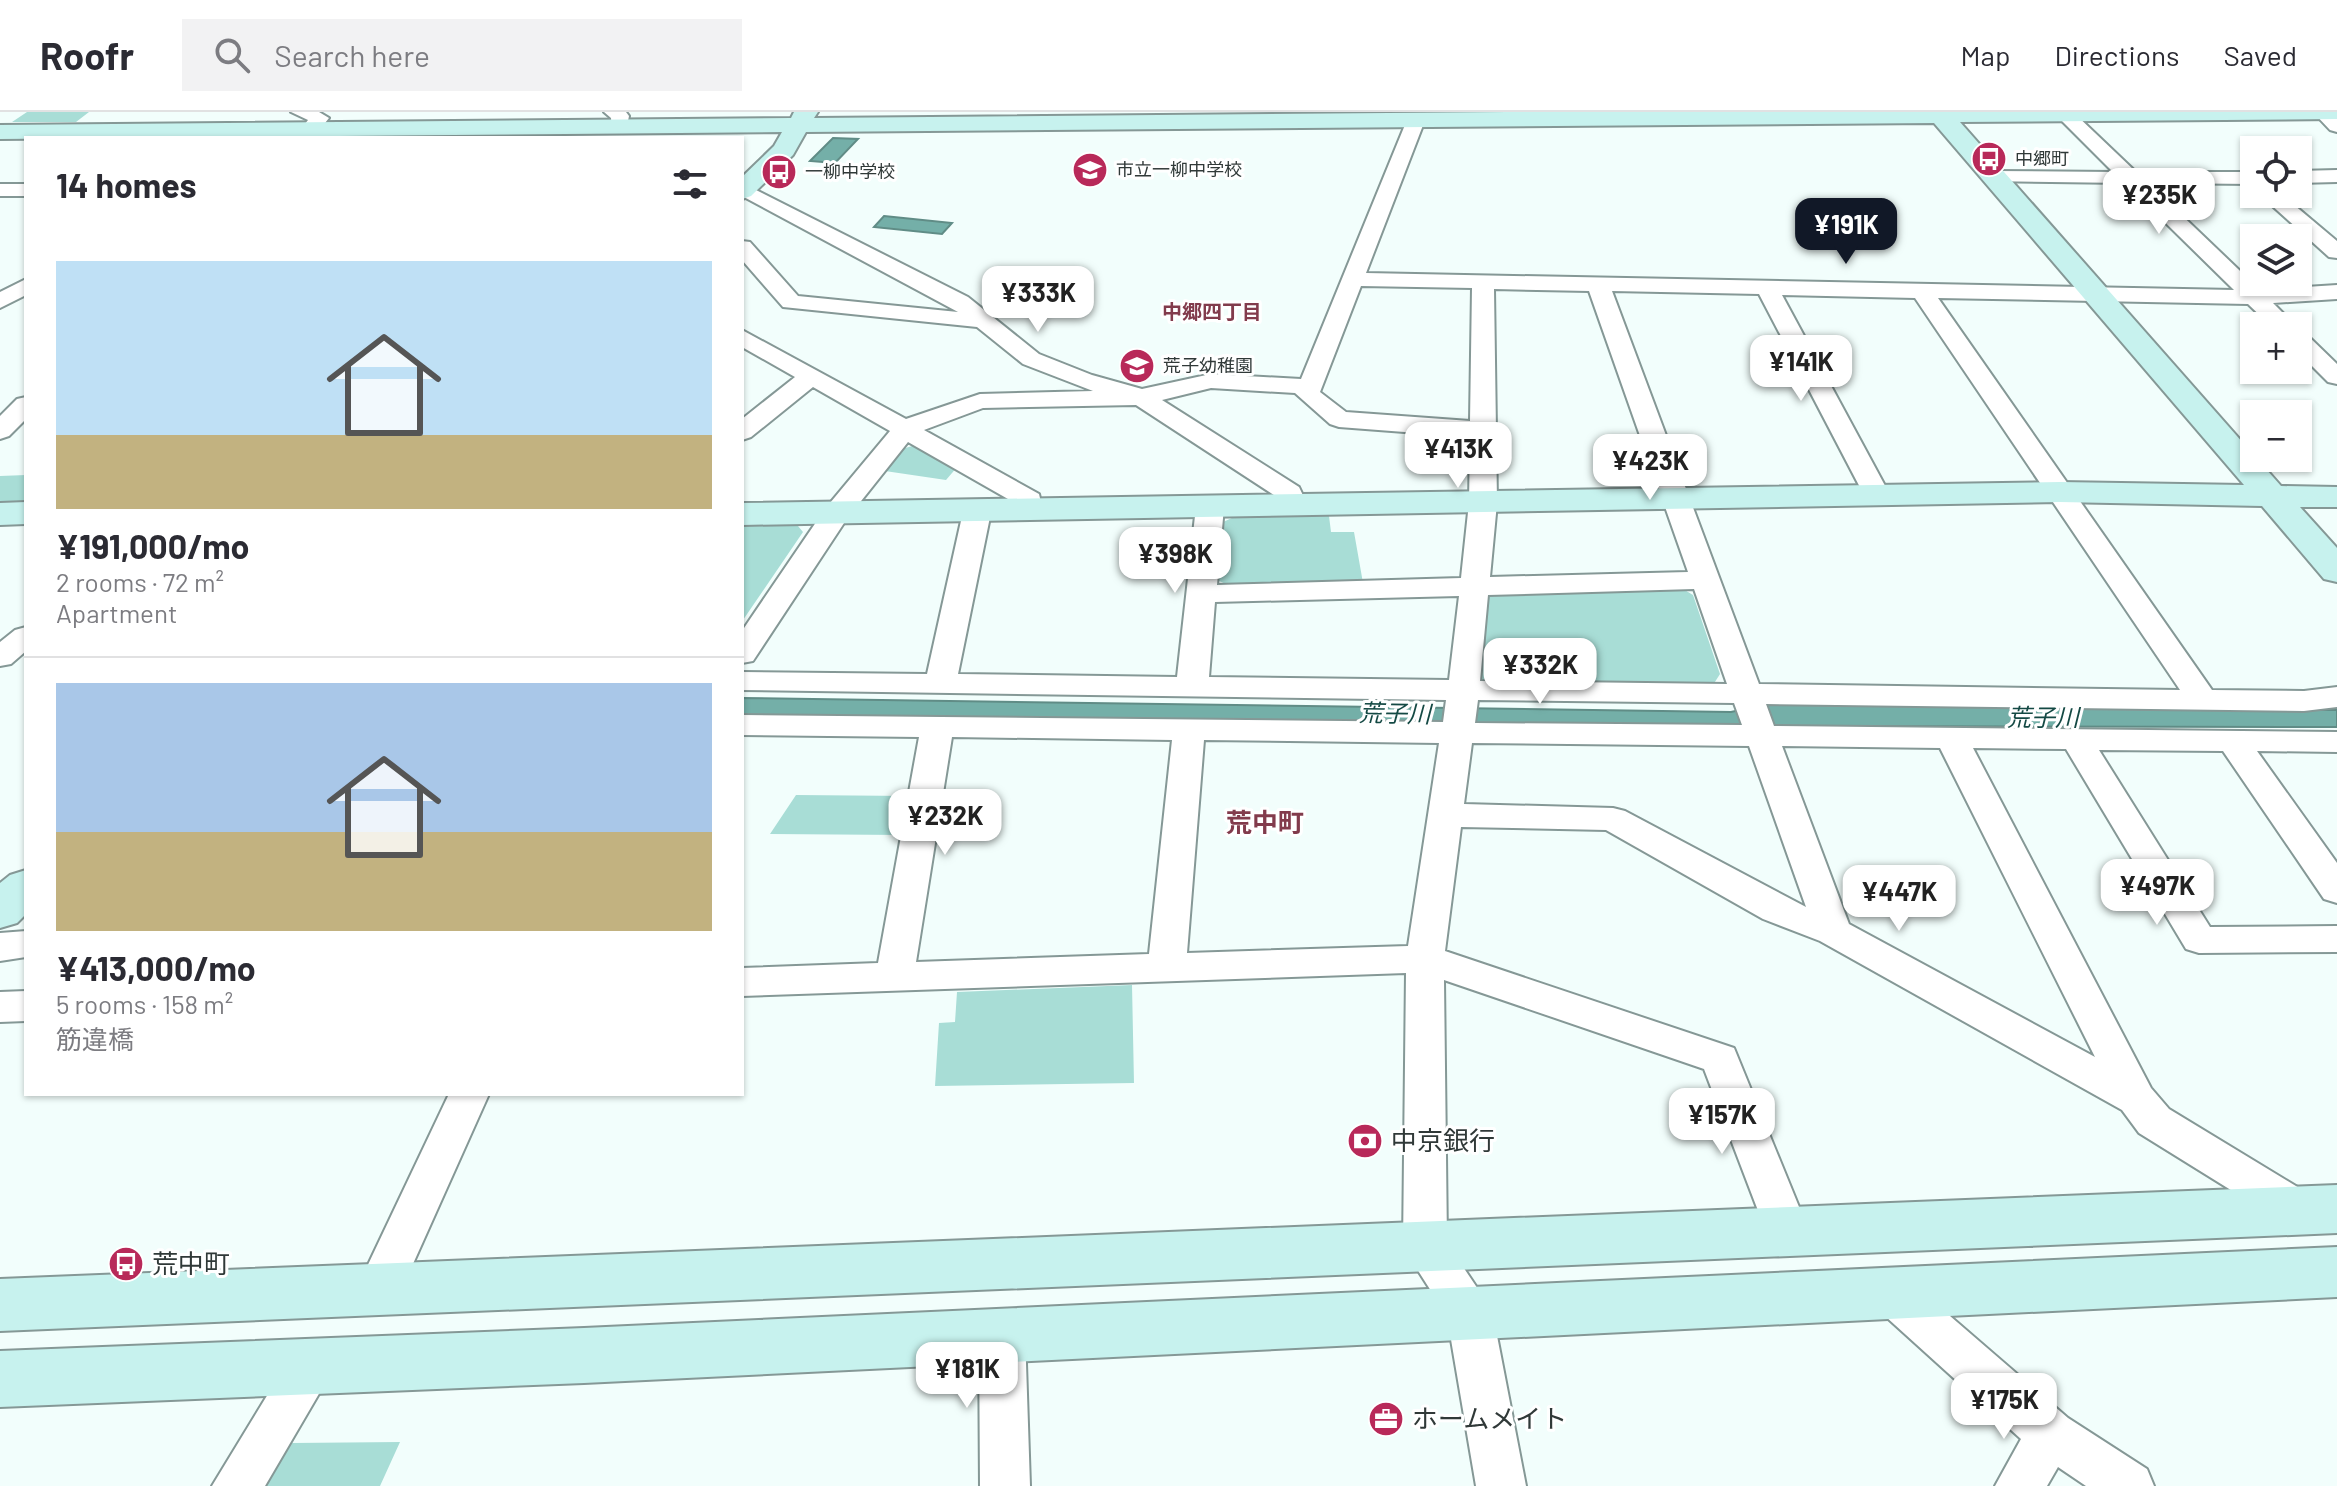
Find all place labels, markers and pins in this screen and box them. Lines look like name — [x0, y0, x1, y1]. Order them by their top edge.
bus stop icon: 中郷町 — [1970, 140, 2008, 178]
place label: 中郷町 — [2015, 147, 2069, 169]
school or university icon: 市立一柳中学校 — [1071, 151, 1109, 189]
bus stop icon: 一柳中学校 — [760, 153, 798, 191]
place label: 市立一柳中学校 — [1116, 158, 1242, 180]
place label: 一柳中学校 — [805, 160, 895, 182]
pin: ¥235K — [2103, 168, 2215, 236]
pin: ¥191K — [1790, 198, 1902, 266]
pin: ¥333K — [982, 266, 1094, 334]
pin: ¥141K — [1745, 335, 1857, 403]
school or university icon: 荒子幼稚園 — [1118, 347, 1156, 385]
place label: 荒子幼稚園 — [1163, 354, 1253, 376]
pin: ¥413K — [1402, 422, 1514, 490]
pin: ¥423K — [1594, 434, 1706, 502]
pin: ¥398K — [1119, 527, 1231, 595]
pin: ¥332K — [1484, 638, 1596, 706]
pin: ¥232K — [889, 789, 1001, 857]
pin: ¥497K — [2101, 859, 2213, 927]
pin: ¥447K — [1843, 865, 1955, 933]
pin: ¥157K — [1666, 1088, 1778, 1156]
bank icon: 中京銀行 — [1346, 1122, 1384, 1160]
place label: 中京銀行 — [1391, 1124, 1495, 1155]
bus stop icon: 荒中町 — [107, 1245, 145, 1283]
place label: 荒中町 — [152, 1247, 230, 1278]
pin: ¥181K — [911, 1342, 1023, 1410]
pin: ¥175K — [1948, 1373, 2060, 1441]
office icon: ホームメイト — [1367, 1400, 1405, 1438]
place label: ホームメイト — [1412, 1402, 1567, 1433]

